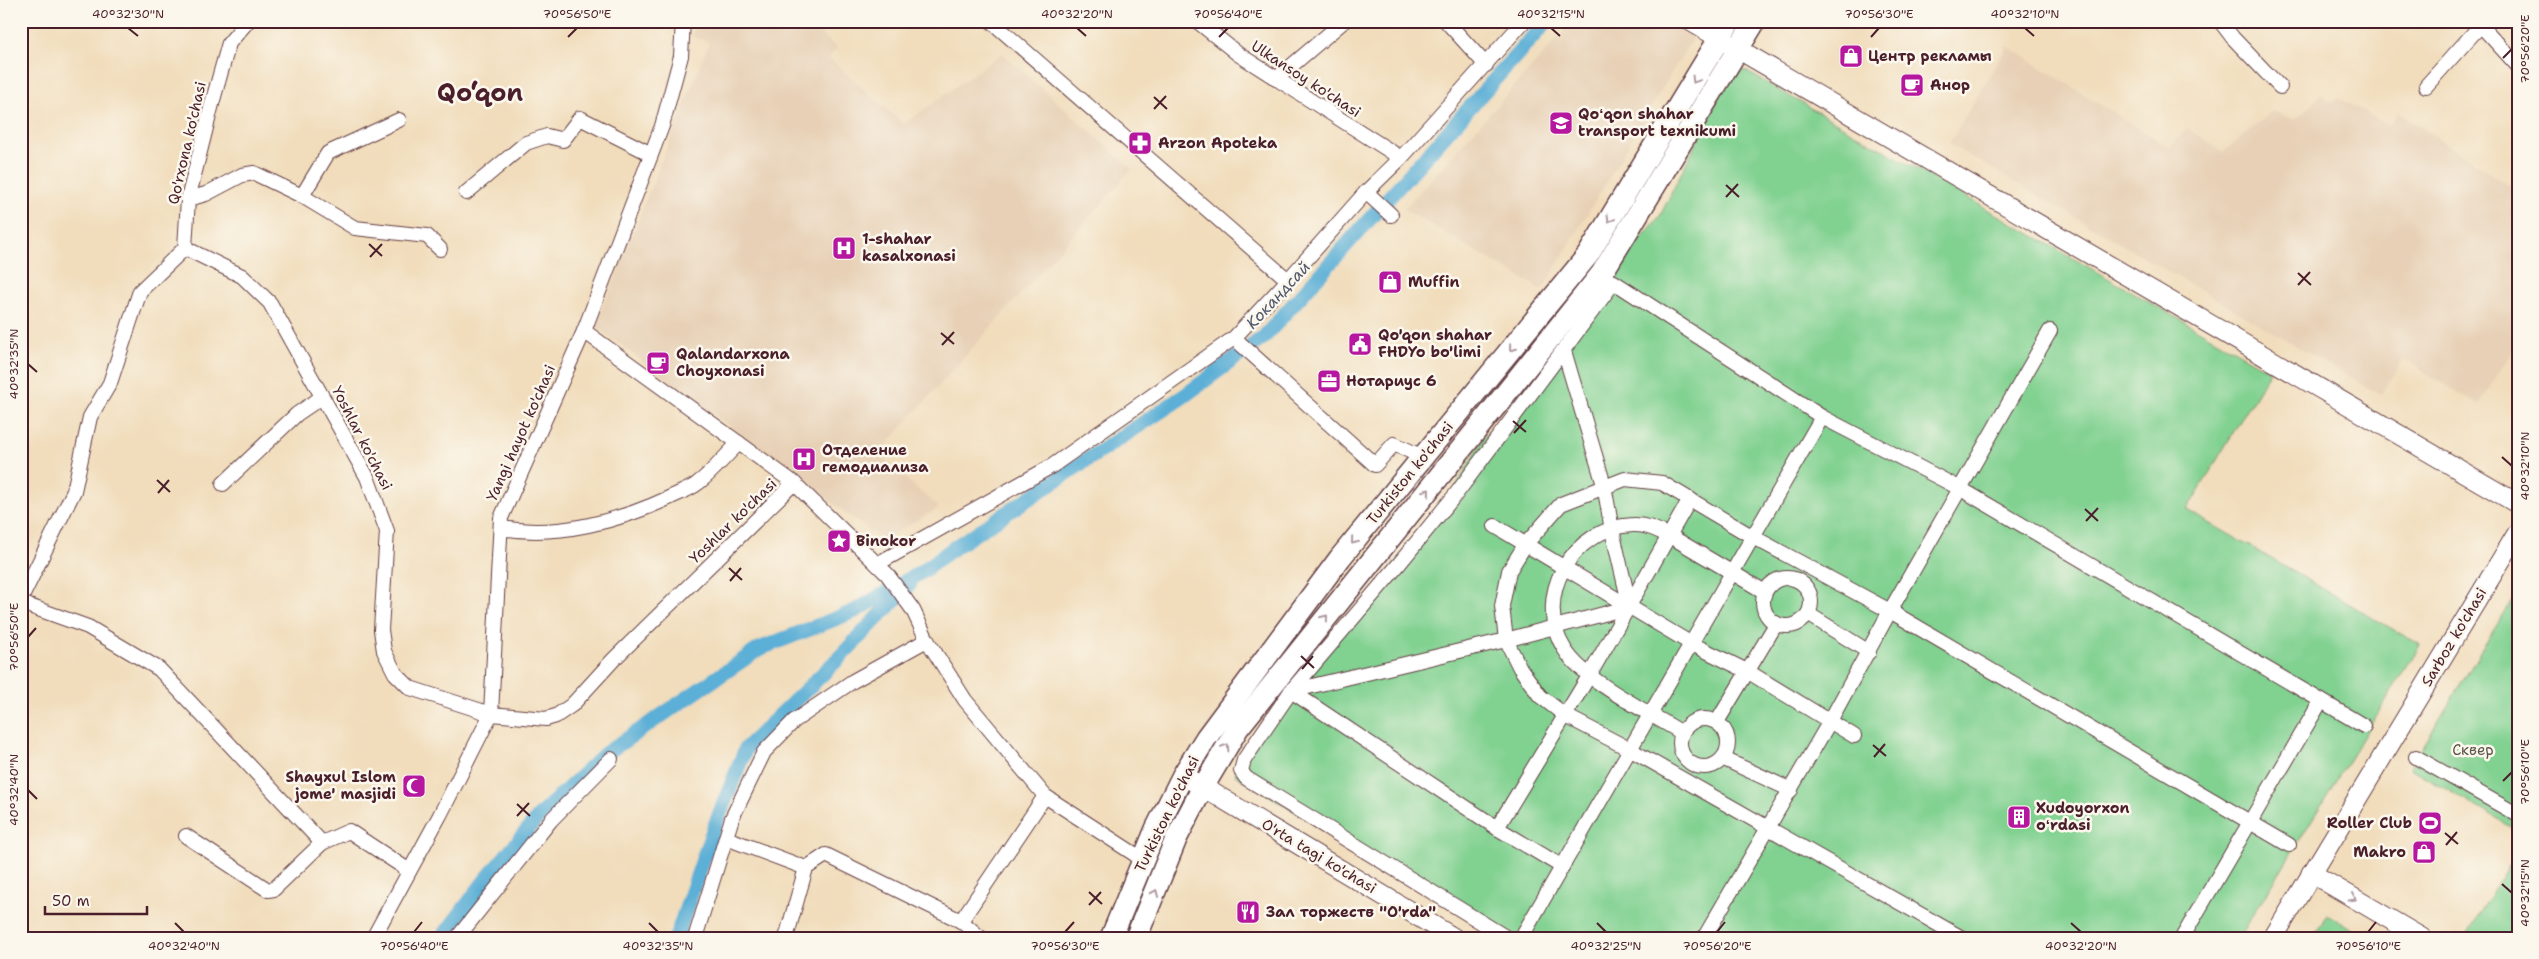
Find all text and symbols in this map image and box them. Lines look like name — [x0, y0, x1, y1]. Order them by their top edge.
text: 40°32'30"N — [92, 6, 164, 22]
text: 70°56'50"E — [543, 6, 611, 22]
text: 40°32'20"N — [1041, 6, 1113, 22]
text: 70°56'40"E — [1193, 6, 1263, 22]
text: 40°32'15"N — [1517, 6, 1585, 22]
text: 70°56'30"E — [1844, 6, 1914, 22]
text: 40°32'10"N — [1991, 6, 2059, 22]
text: 70°56'20"E — [2517, 14, 2533, 84]
street label: Ulkansoy ko'chasi — [1247, 36, 1365, 122]
shop icon: Центр рекламы — [1838, 43, 1864, 69]
place label: Центр рекламы — [1868, 46, 1992, 66]
cafe icon: Анор — [1899, 72, 1925, 98]
one-way arrow — [1691, 74, 1701, 83]
district label: Qo‘qon — [437, 75, 524, 109]
place label: Анор — [1930, 75, 1970, 95]
street label: Qo'rxona ko'chasi — [163, 80, 211, 206]
place label: Qoʻqon shahar transport texnikumi — [1578, 104, 1736, 141]
school or university icon: Qoʻqon shahar transport texnikumi — [1548, 110, 1574, 136]
pharmacy icon: Arzon Apoteka — [1127, 130, 1153, 156]
place label: Arzon Apoteka — [1158, 133, 1278, 153]
one-way arrow — [1607, 213, 1616, 222]
place label: 1-shahar kasalxonasi — [862, 229, 956, 266]
hospital icon: 1-shahar kasalxonasi — [831, 235, 857, 261]
water label: Кокандсай — [1241, 257, 1315, 333]
shop icon: Muffin — [1377, 269, 1403, 295]
place label: Muffin — [1408, 272, 1459, 292]
place label: Qo'qon shahar FHDYo bo'limi — [1378, 325, 1492, 362]
text: 40°32'35"N — [6, 329, 22, 399]
public building icon: Qo'qon shahar FHDYo bo'limi — [1347, 331, 1373, 357]
one-way arrow — [1510, 342, 1518, 351]
place label: Qalandarxona Choyxonasi — [676, 344, 790, 381]
cafe icon: Qalandarxona Choyxonasi — [645, 350, 671, 376]
street label: Yangi hayot ko'chasi — [482, 361, 560, 505]
office icon: Нотариус 6 — [1316, 368, 1342, 394]
place label: Нотариус 6 — [1346, 371, 1437, 391]
street label: Yoshlar ko'chasi — [327, 382, 397, 494]
street label: Turkiston ko'chasi — [1362, 417, 1458, 529]
text: 40°32'10"N — [2517, 432, 2533, 500]
place label: Отделение гемодиализа — [822, 440, 929, 477]
hospital icon: Отделение гемодиализа — [791, 446, 817, 472]
street label: Yoshlar ko'chasi — [685, 474, 781, 568]
one-way arrow — [1422, 489, 1430, 498]
place icon: Binokor — [826, 528, 852, 554]
place label: Binokor — [856, 531, 916, 551]
one-way arrow — [1350, 536, 1359, 545]
street label: Sarboz ko'chasi — [2417, 584, 2491, 690]
text: 70°56'50"E — [6, 603, 22, 671]
one-way arrow — [1320, 615, 1329, 624]
text: 70°56'10"E — [2517, 739, 2533, 805]
park label: Сквер — [2452, 740, 2494, 760]
one-way arrow — [1220, 743, 1229, 753]
street label: Turkiston ko'chasi — [1130, 752, 1204, 876]
text: 40°32'40"N — [6, 754, 22, 826]
place label: Shayxul Islom jome' masjidi — [285, 767, 396, 804]
mosque icon: Shayxul Islom jome' masjidi — [401, 773, 427, 799]
place label: Xudoyorxon oʻrdasi — [2036, 798, 2129, 835]
building icon: Xudoyorxon oʻrdasi — [2006, 804, 2032, 830]
sports icon: Roller Club — [2417, 810, 2443, 836]
place label: Roller Club — [2327, 813, 2412, 833]
street label: O'rta tagi ko'chasi — [1258, 814, 1380, 898]
shop icon: Makro — [2411, 839, 2437, 865]
place label: Makro — [2353, 842, 2406, 862]
text: 40°32'15"N — [2517, 859, 2533, 927]
scale bar — [45, 884, 148, 916]
one-way arrow — [1149, 889, 1159, 898]
text: 50 m — [52, 891, 90, 911]
one-way arrow — [2348, 891, 2357, 901]
restaurant icon: Зал торжеств "O'rda" — [1235, 899, 1261, 925]
place label: Зал торжеств "O'rda" — [1266, 902, 1436, 922]
text: 40°32'40"N — [148, 938, 220, 954]
text: 70°56'40"E — [379, 938, 449, 954]
text: 40°32'35"N — [623, 938, 693, 954]
text: 70°56'30"E — [1030, 938, 1100, 954]
text: 40°32'25"N — [1571, 938, 1641, 954]
text: 70°56'20"E — [1682, 938, 1752, 954]
text: 40°32'20"N — [2045, 938, 2117, 954]
text: 70°56'10"E — [2335, 938, 2401, 954]

